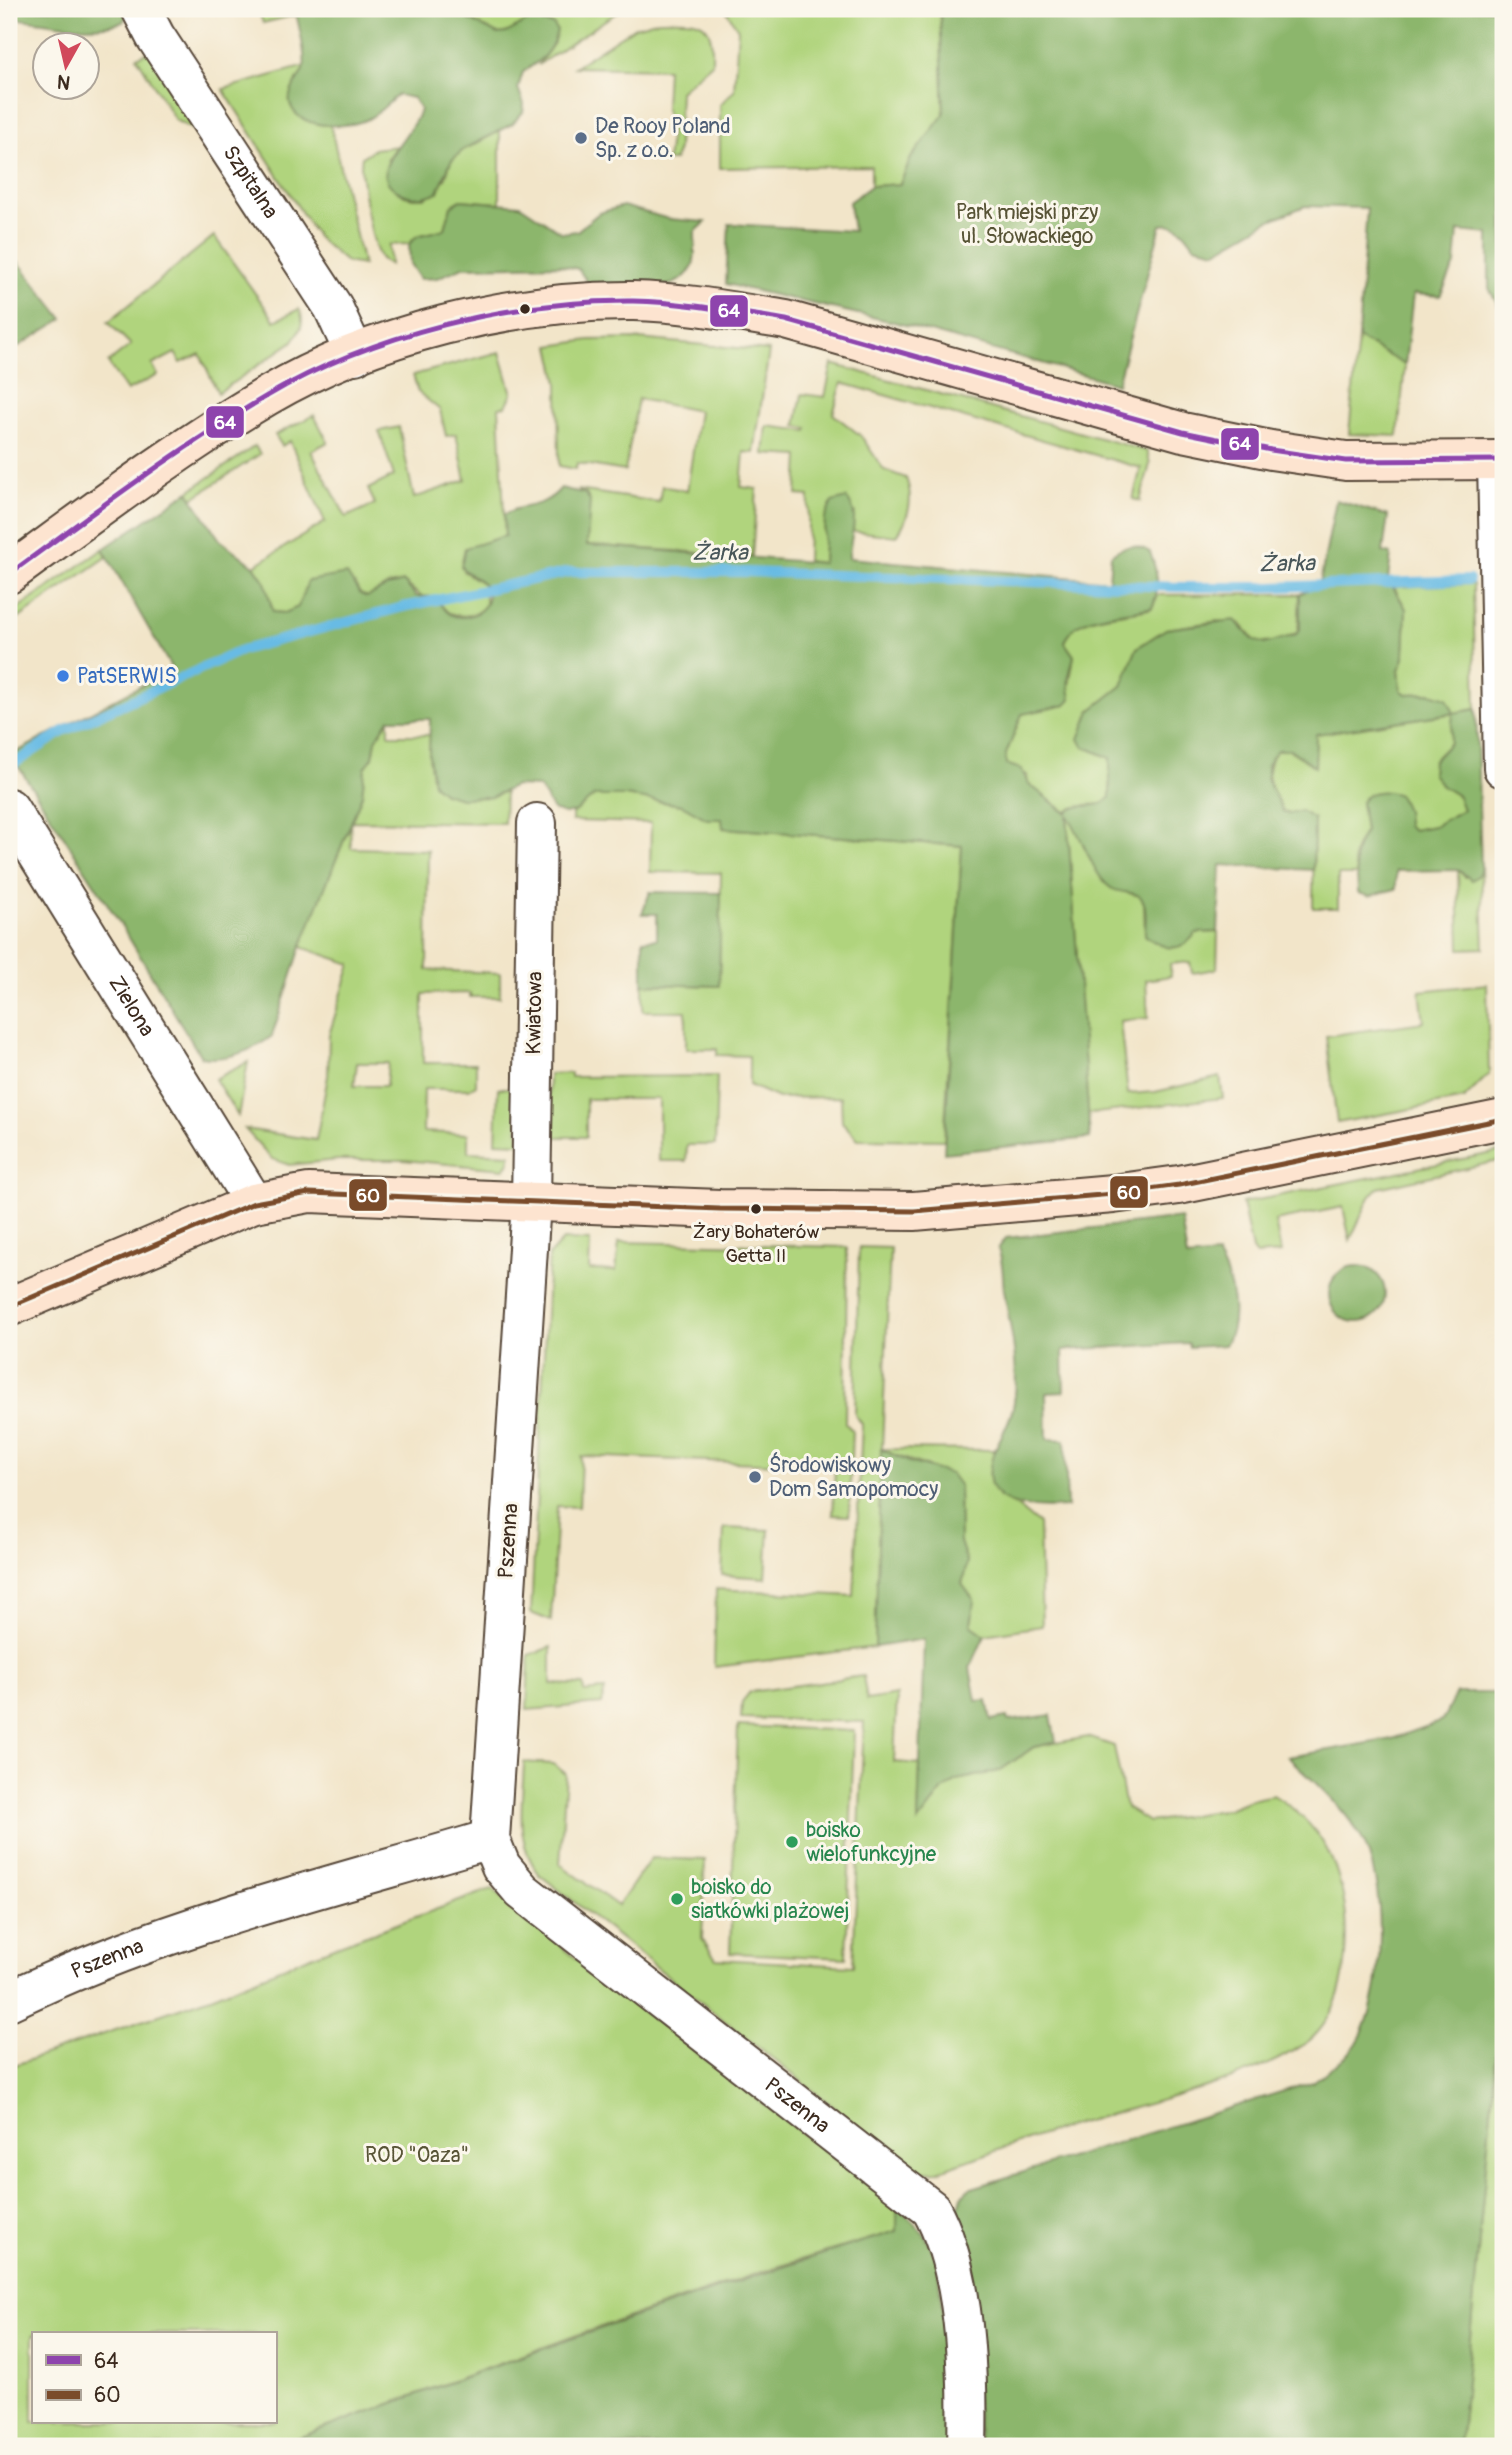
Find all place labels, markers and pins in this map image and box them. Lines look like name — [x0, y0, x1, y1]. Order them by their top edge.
place label: De Rooy Poland Sp. z o.o. — [595, 113, 731, 164]
marker: De Rooy Poland Sp. z o.o. — [573, 130, 589, 146]
unlabelled marker — [518, 302, 532, 316]
place label: PatSERWIS — [77, 663, 177, 690]
marker: PatSERWIS — [55, 668, 71, 684]
marker: Żary Bohaterów Getta II — [749, 1202, 763, 1216]
place label: Żary Bohaterów Getta II — [693, 1220, 819, 1268]
place label: Środowiskowy Dom Samopomocy — [769, 1452, 938, 1503]
marker: Środowiskowy Dom Samopomocy — [747, 1469, 763, 1485]
place label: boisko wielofunkcyjne — [806, 1817, 937, 1868]
marker: boisko wielofunkcyjne — [784, 1834, 800, 1850]
place label: boisko do siatkówki plażowej — [691, 1874, 849, 1925]
marker: boisko do siatkówki plażowej — [669, 1891, 685, 1907]

